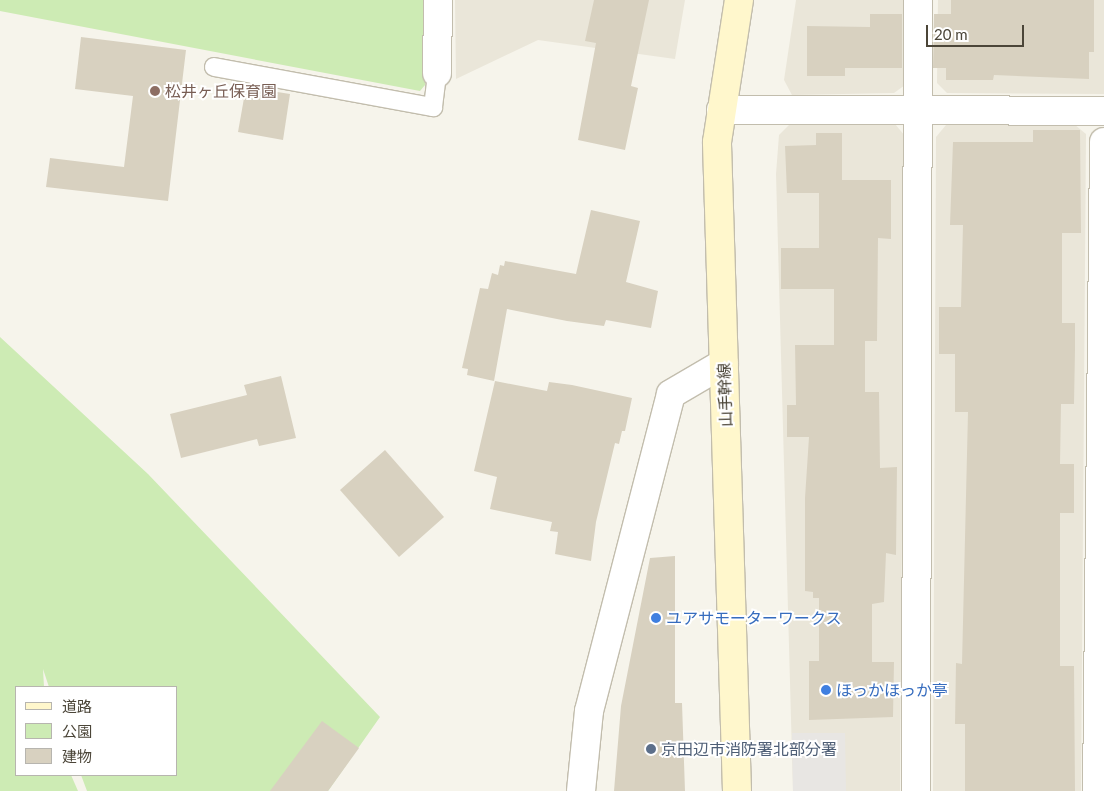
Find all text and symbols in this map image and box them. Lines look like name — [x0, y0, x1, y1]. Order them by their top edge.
scale bar — [929, 15, 1026, 47]
text: 20 m — [934, 25, 968, 43]
place label: 松井ヶ丘保育園 — [165, 81, 277, 101]
marker: 松井ヶ丘保育園 — [149, 85, 161, 97]
street label: 山手幹線 — [714, 363, 736, 427]
place label: ユアサモーターワークス — [666, 608, 842, 628]
marker: ユアサモーターワークス — [650, 612, 662, 624]
place label: ほっかほっか亭 — [836, 680, 948, 700]
marker: ほっかほっか亭 — [820, 684, 832, 696]
legend — [15, 686, 178, 776]
text: 道路 — [62, 697, 92, 715]
text: 公園 — [62, 722, 92, 740]
place label: 京田辺市消防署北部分署 — [661, 739, 837, 759]
marker: 京田辺市消防署北部分署 — [645, 743, 657, 755]
text: 建物 — [62, 747, 92, 765]

